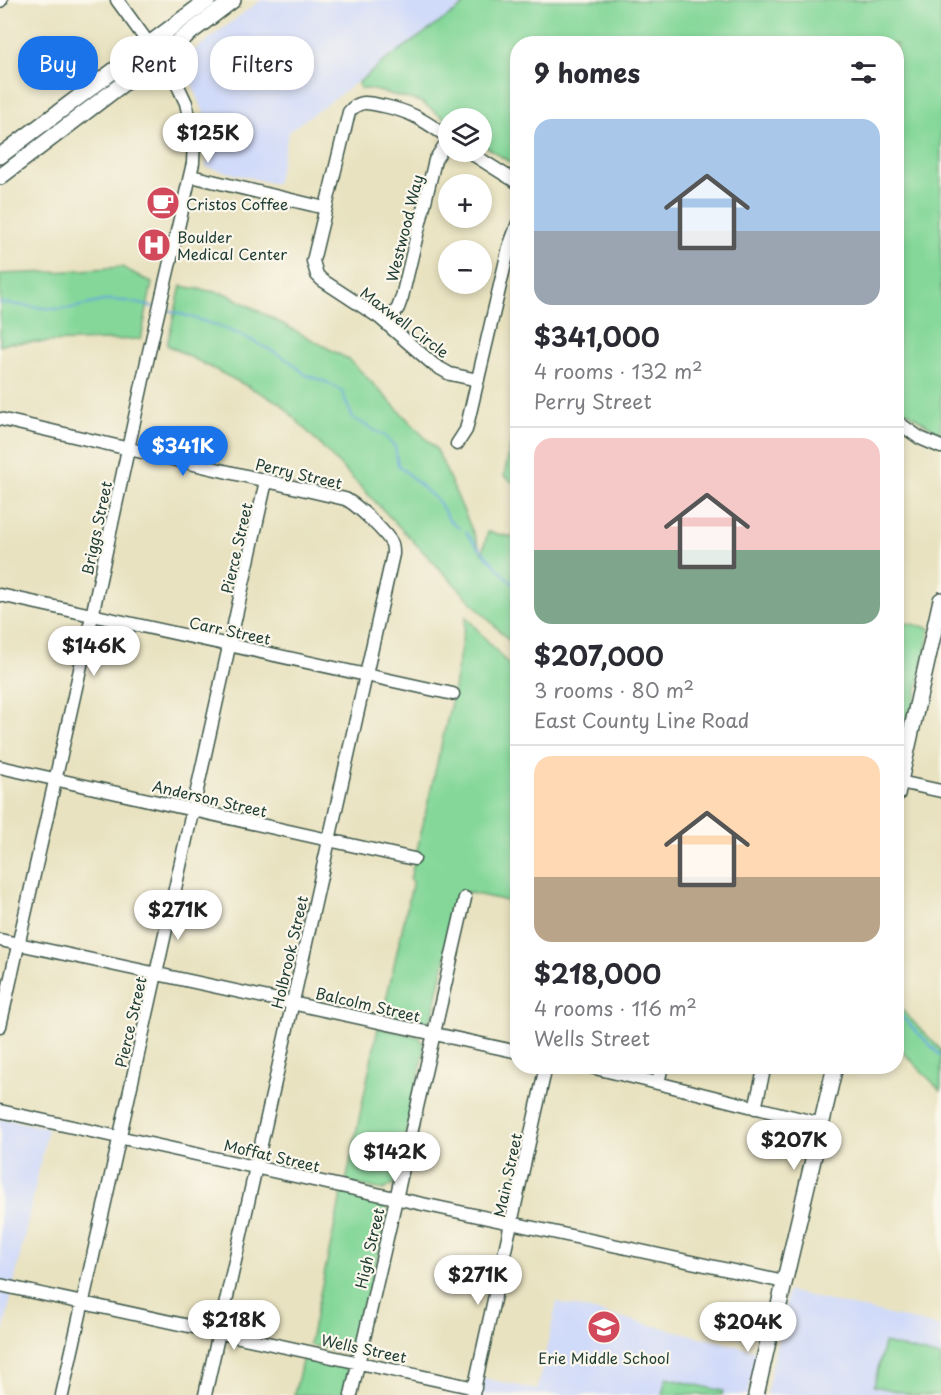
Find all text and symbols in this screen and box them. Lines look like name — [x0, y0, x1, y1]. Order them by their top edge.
chip: Buy — [18, 36, 98, 90]
chip: Rent — [110, 36, 198, 90]
chip: Filters — [210, 36, 314, 90]
text: 9 homes — [534, 53, 640, 92]
icon: filters — [847, 56, 880, 89]
map controls — [438, 108, 492, 294]
button: layers — [438, 108, 492, 162]
pin: $125K — [166, 113, 250, 164]
text: $125K — [177, 117, 239, 147]
icon: home — [653, 158, 761, 266]
street label: Westwood Way — [380, 172, 428, 284]
button: + — [438, 174, 492, 228]
cafe icon: Cristos Coffee — [145, 185, 181, 221]
place label: Cristos Coffee — [186, 192, 288, 215]
place label: Boulder Medical Center — [177, 225, 287, 265]
hospital icon: Boulder Medical Center — [136, 227, 172, 263]
button: − — [438, 240, 492, 294]
street label: Maxwell Circle — [356, 281, 454, 363]
text: $341,000 — [534, 317, 660, 356]
text: 4 rooms · 132 m² — [534, 356, 703, 386]
text: Perry Street — [534, 386, 652, 416]
pin: $341K — [141, 426, 225, 477]
text: $341K — [152, 430, 214, 460]
street label: Perry Street — [253, 452, 345, 494]
icon: home — [653, 477, 761, 585]
street label: Briggs Street — [75, 479, 117, 577]
street label: Pierce Street — [214, 500, 258, 596]
street label: Carr Street — [187, 610, 273, 650]
pin: $146K — [52, 626, 136, 677]
text: $146K — [62, 630, 126, 660]
text: $207,000 — [534, 636, 664, 675]
text: 3 rooms · 80 m² — [534, 675, 694, 705]
text: East County Line Road — [534, 705, 750, 735]
street label: Anderson Street — [150, 774, 270, 822]
icon: home — [653, 795, 761, 903]
pin: $271K — [136, 890, 220, 941]
street label: Holbrook Street — [265, 893, 313, 1011]
text: $271K — [148, 894, 208, 924]
text: $218,000 — [534, 954, 661, 993]
street label: Pierce Street — [108, 974, 152, 1070]
street label: Balcolm Street — [313, 981, 423, 1027]
text: 4 rooms · 116 m² — [534, 993, 697, 1023]
text: Wells Street — [534, 1023, 650, 1053]
pin: $207K — [752, 1120, 836, 1171]
text: $207K — [761, 1124, 827, 1154]
street label: Main Street — [487, 1131, 527, 1219]
pin: $142K — [353, 1132, 437, 1183]
street label: Moffat Street — [222, 1133, 322, 1177]
text: $142K — [363, 1136, 427, 1166]
street label: High Street — [349, 1205, 389, 1291]
pin: $271K — [436, 1255, 520, 1306]
text: $271K — [448, 1259, 508, 1289]
pin: $218K — [192, 1300, 276, 1351]
pin: $204K — [706, 1302, 790, 1353]
text: $218K — [202, 1304, 266, 1334]
text: $204K — [714, 1306, 782, 1336]
school or university icon: Erie Middle School — [586, 1309, 622, 1345]
street label: Wells Street — [319, 1328, 409, 1368]
place label: Erie Middle School — [538, 1346, 670, 1369]

